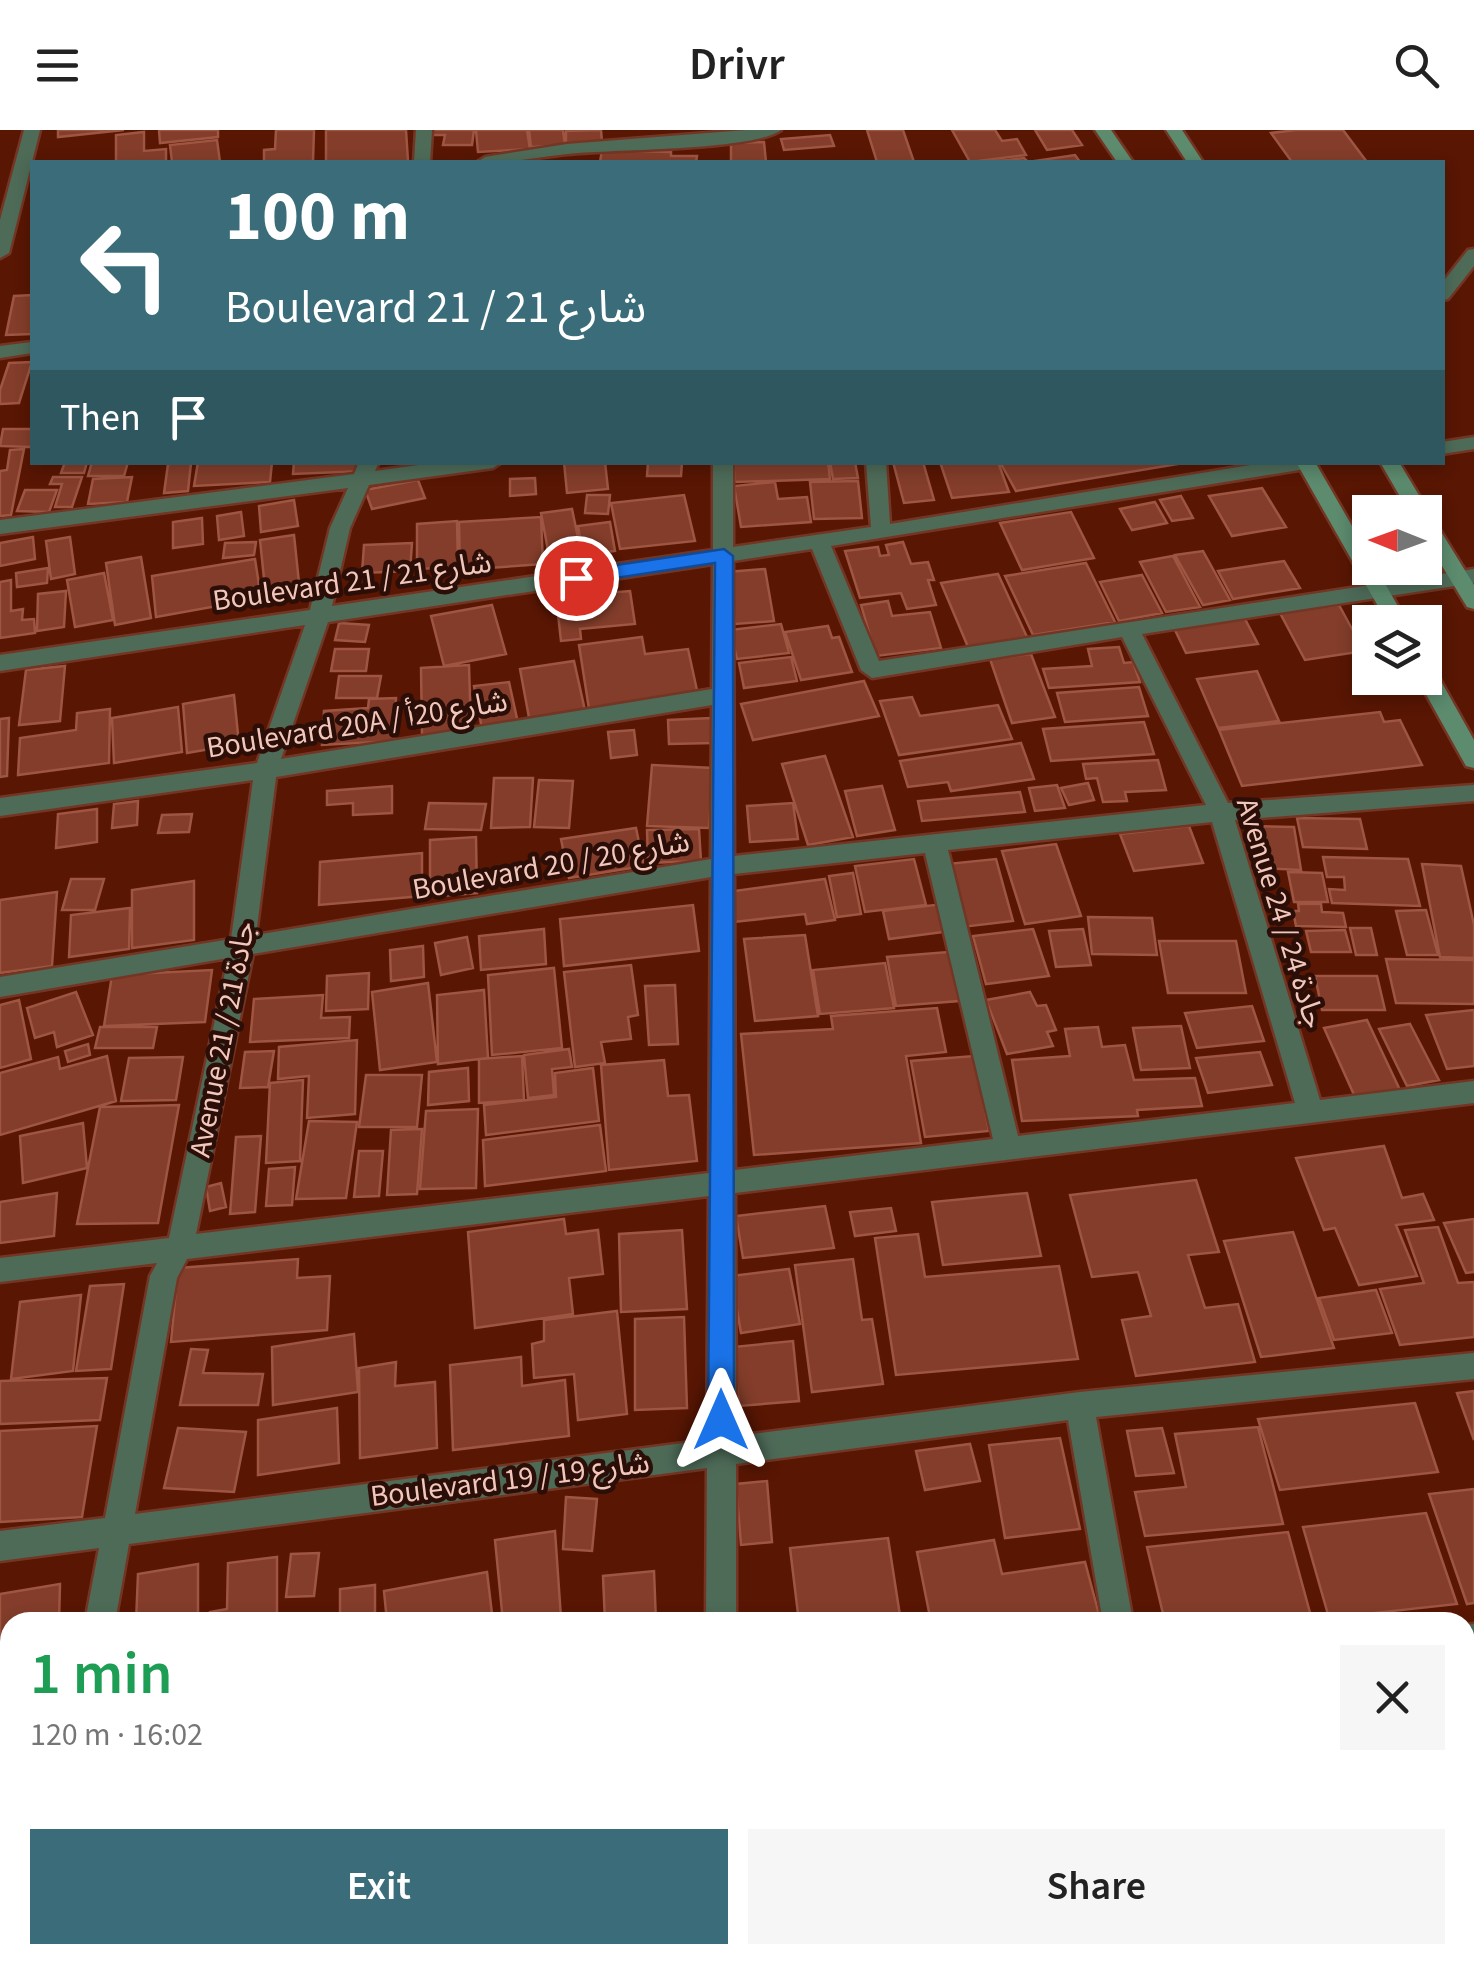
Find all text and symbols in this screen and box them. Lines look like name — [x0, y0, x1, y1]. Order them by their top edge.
text: Drivr — [689, 33, 785, 97]
icon: menu — [30, 38, 85, 93]
icon: search — [1389, 38, 1444, 93]
text: 100 m — [225, 167, 410, 267]
icon: left — [60, 200, 190, 330]
text: Boulevard 21 / شارع 21 — [225, 276, 646, 340]
icon: arrive — [161, 390, 216, 445]
text: Then — [60, 391, 141, 445]
north arrow — [1352, 495, 1442, 585]
map controls — [1352, 495, 1442, 695]
pin — [534, 536, 619, 621]
street label: Boulevard 21 / شارع 21 — [210, 541, 494, 622]
icon: arrive — [549, 551, 604, 606]
button: layers — [1352, 605, 1442, 695]
street label: Boulevard 20A / شارع 20أ — [203, 679, 511, 770]
street label: Avenue 24 / جادة 24 — [1225, 792, 1336, 1034]
street label: Boulevard 20 / شارع 20 — [409, 820, 693, 911]
street label: Avenue 21 / جادة 21 — [179, 917, 266, 1161]
position arrow — [669, 1368, 773, 1472]
street label: Boulevard 19 / شارع 19 — [368, 1441, 652, 1518]
text: 1 min — [30, 1632, 173, 1717]
button: close — [1340, 1645, 1445, 1750]
text: 120 m · 16:02 — [30, 1712, 203, 1758]
button: Exit — [30, 1829, 728, 1944]
button: Share — [748, 1829, 1445, 1944]

